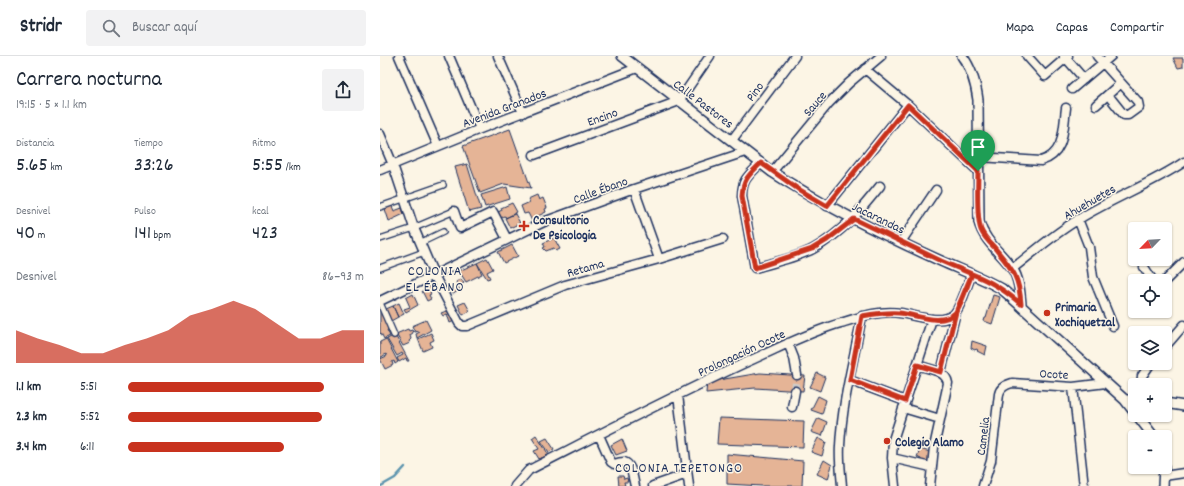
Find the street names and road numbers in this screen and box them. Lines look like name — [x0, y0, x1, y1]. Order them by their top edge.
street label: Calle Pastores — [668, 76, 737, 134]
street label: Pino — [742, 79, 770, 106]
street label: Avenida Granados — [460, 85, 550, 134]
street label: Sauce — [799, 87, 833, 122]
street label: Encino — [585, 104, 621, 133]
street label: Calle Ébano — [571, 173, 631, 210]
street label: Ahuehuetes — [1061, 181, 1120, 226]
street label: Jacarandas — [848, 198, 908, 240]
street label: Retama — [565, 255, 607, 284]
street label: Prolongación Ocote — [695, 326, 789, 383]
street label: Ocote — [1039, 365, 1069, 386]
street label: Camelia — [973, 415, 996, 457]

